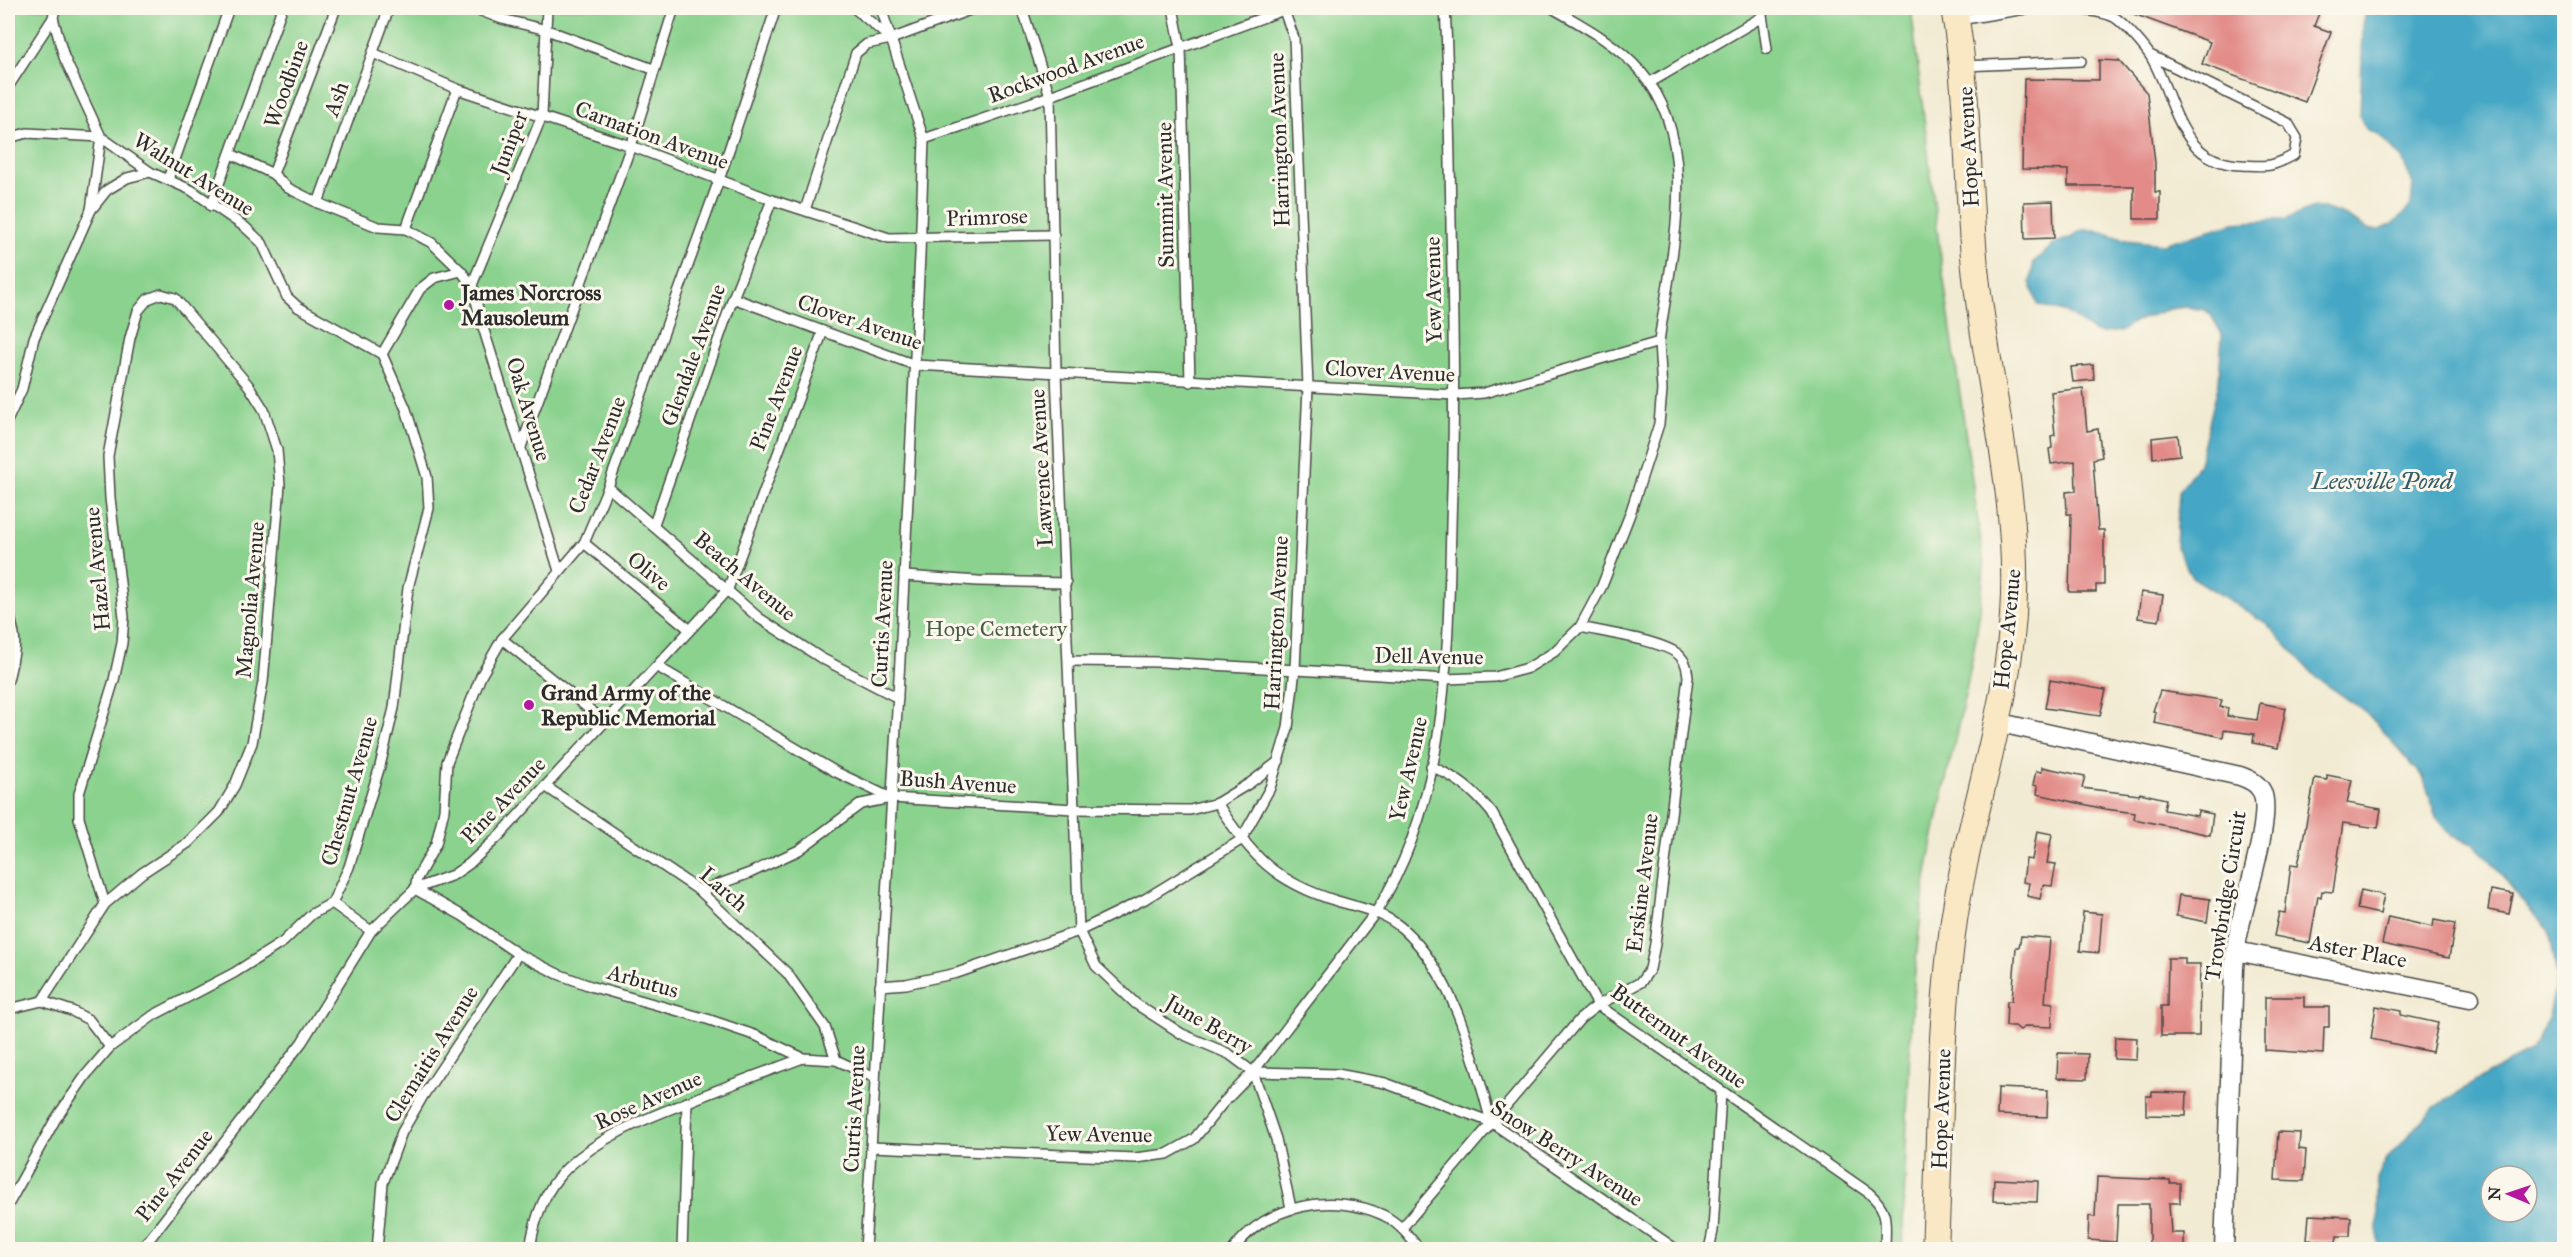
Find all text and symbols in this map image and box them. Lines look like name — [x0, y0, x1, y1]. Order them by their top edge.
street label: Rockwood Avenue — [984, 27, 1148, 109]
street label: Woodbine — [258, 37, 314, 131]
street label: Harrington Avenue — [1262, 52, 1296, 228]
street label: Ash — [317, 78, 355, 121]
street label: Hope Avenue — [1951, 86, 1985, 208]
street label: Carnation Avenue — [572, 95, 732, 175]
street label: Juniper — [484, 106, 534, 181]
street label: Summit Avenue — [1150, 122, 1180, 268]
street label: Walnut Avenue — [129, 126, 259, 222]
street label: Primrose — [946, 202, 1028, 232]
street label: Yew Avenue — [1419, 236, 1447, 344]
place label: James Norcross Mausoleum — [458, 279, 601, 331]
street label: Glendale Avenue — [655, 280, 731, 430]
street label: Clover Avenue — [794, 288, 926, 356]
marker: James Norcross Mausoleum — [442, 298, 456, 312]
street label: Pine Avenue — [744, 342, 808, 454]
street label: Oak Avenue — [500, 354, 558, 464]
street label: Clover Avenue — [1324, 354, 1456, 388]
street label: Lawrence Avenue — [1023, 388, 1059, 548]
street label: Cedar Avenue — [562, 392, 632, 518]
water label: Leesville Pond — [2310, 466, 2454, 496]
street label: Hazel Avenue — [78, 506, 116, 632]
street label: Magnolia Avenue — [230, 520, 270, 680]
street label: Beach Avenue — [688, 525, 802, 627]
street label: Harrington Avenue — [1258, 535, 1294, 711]
street label: Olive — [622, 545, 676, 597]
street label: Curtis Avenue — [865, 560, 899, 688]
street label: Hope Avenue — [1987, 567, 2027, 691]
park label: Hope Cemetery — [925, 615, 1068, 642]
street label: Dell Avenue — [1374, 642, 1484, 670]
place label: Grand Army of the Republic Memorial — [541, 679, 717, 731]
marker: Grand Army of the Republic Memorial — [522, 698, 536, 712]
street label: Chestnut Avenue — [315, 713, 383, 869]
street label: Yew Avenue — [1383, 714, 1433, 824]
street label: Pine Avenue — [455, 751, 551, 849]
street label: Bush Avenue — [899, 764, 1017, 800]
street label: Trowbridge Circuit — [2198, 809, 2252, 983]
street label: Erskine Avenue — [1620, 812, 1664, 954]
street label: Larch — [694, 861, 754, 917]
street label: Aster Place — [2306, 928, 2409, 974]
street label: Arbutus — [603, 958, 682, 1004]
street label: Butternut Avenue — [1606, 978, 1752, 1094]
street label: Clemaitis Avenue — [378, 981, 484, 1127]
street label: June Berry — [1159, 987, 1258, 1060]
street label: Curtis Avenue — [837, 1045, 871, 1173]
street label: Hope Avenue — [1925, 1048, 1957, 1170]
street label: Rose Avenue — [590, 1064, 706, 1136]
street label: Snow Berry Avenue — [1486, 1094, 1648, 1212]
street label: Yew Avenue — [1045, 1120, 1153, 1148]
street label: Pine Avenue — [129, 1123, 219, 1227]
north arrow — [2479, 1164, 2539, 1224]
text: N — [2485, 1186, 2504, 1201]

